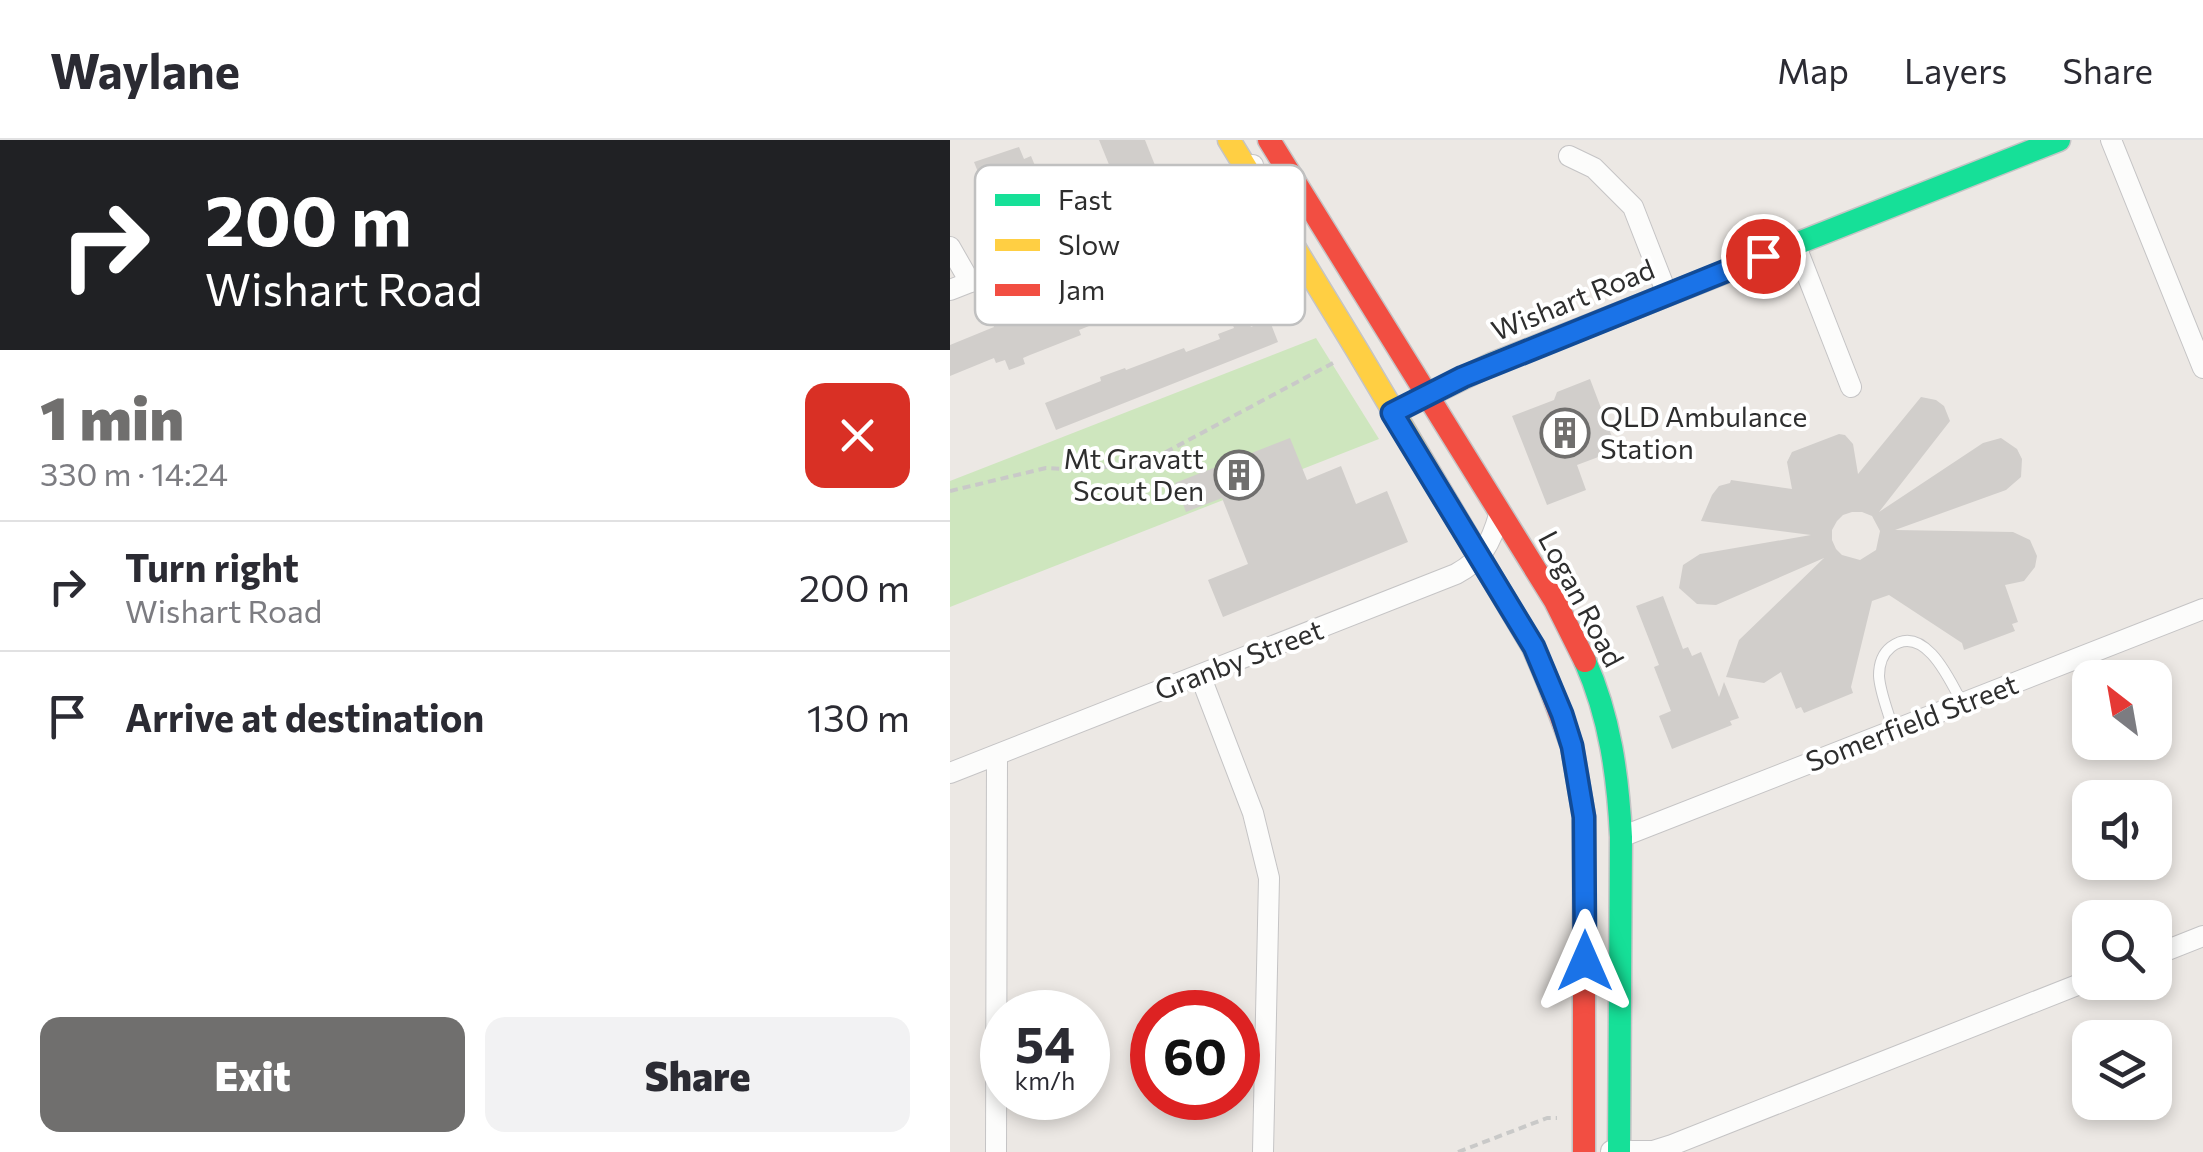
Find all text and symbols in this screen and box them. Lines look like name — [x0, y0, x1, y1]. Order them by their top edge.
text: Waylane — [50, 40, 240, 99]
text: Map — [1777, 48, 1849, 91]
text: Layers — [1904, 48, 2007, 91]
text: Share — [2062, 48, 2153, 91]
legend — [975, 165, 1305, 325]
text: 200 m — [205, 175, 412, 260]
icon: right — [40, 180, 170, 310]
text: Fast — [1058, 182, 1112, 216]
pin — [1721, 214, 1806, 299]
text: Slow — [1058, 227, 1120, 261]
icon: arrive — [1736, 229, 1791, 284]
street label: Wishart Road — [1486, 251, 1659, 347]
text: Wishart Road — [205, 260, 482, 315]
text: Jam — [1058, 272, 1105, 306]
text: 1 min — [40, 379, 184, 452]
button: close — [805, 383, 910, 488]
place label: QLD Ambulance Station — [1600, 399, 1807, 465]
building icon: QLD Ambulance Station — [1539, 407, 1591, 459]
place label: Mt Gravatt Scout Den — [1064, 441, 1204, 507]
building icon: Mt Gravatt Scout Den — [1213, 449, 1265, 501]
text: 330 m · 14:24 — [40, 453, 228, 493]
street label: Logan Road — [1532, 525, 1632, 672]
text: Turn right — [125, 543, 299, 590]
icon: right — [40, 559, 95, 614]
text: 200 m — [799, 563, 910, 610]
text: Wishart Road — [125, 590, 322, 630]
street label: Granby Street — [1150, 611, 1328, 707]
north arrow — [2072, 660, 2172, 760]
map controls — [2072, 660, 2172, 1120]
street label: Somerfield Street — [1801, 666, 2022, 778]
icon: arrive — [40, 689, 95, 744]
text: Arrive at destination — [125, 693, 484, 740]
text: 130 m — [807, 693, 910, 740]
button: sound — [2072, 780, 2172, 880]
button: search — [2072, 900, 2172, 1000]
position arrow — [1533, 909, 1637, 1013]
speed limit sign: 60 — [1130, 990, 1260, 1120]
text: 54 — [1015, 1012, 1075, 1073]
button: Exit — [40, 1017, 465, 1132]
button: Share — [485, 1017, 910, 1132]
button: layers — [2072, 1020, 2172, 1120]
text: km/h — [1015, 1065, 1075, 1095]

